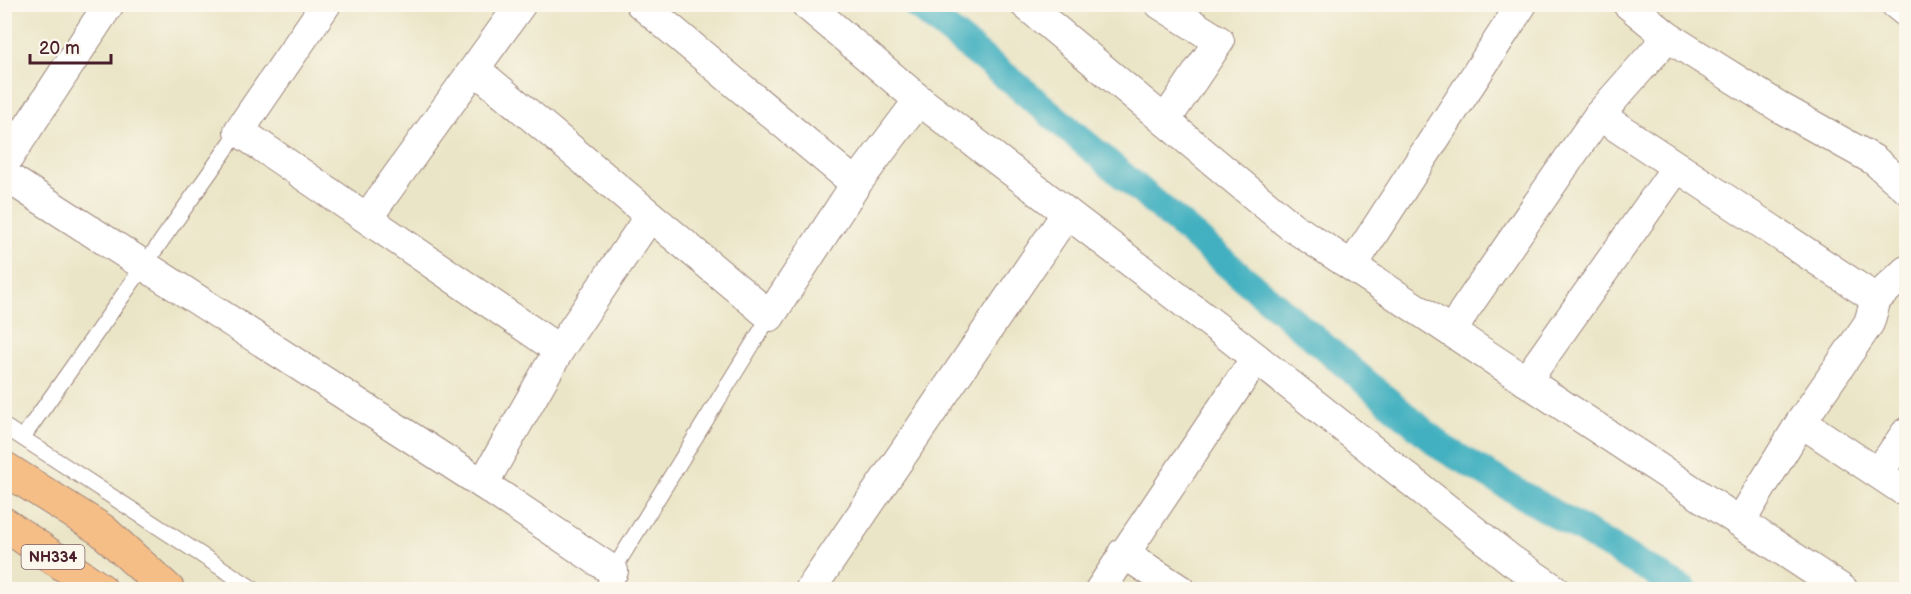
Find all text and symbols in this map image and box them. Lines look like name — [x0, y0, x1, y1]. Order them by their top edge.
scale bar — [30, 27, 111, 65]
text: 20 m — [39, 38, 80, 59]
road number: NH334 — [22, 545, 84, 569]

